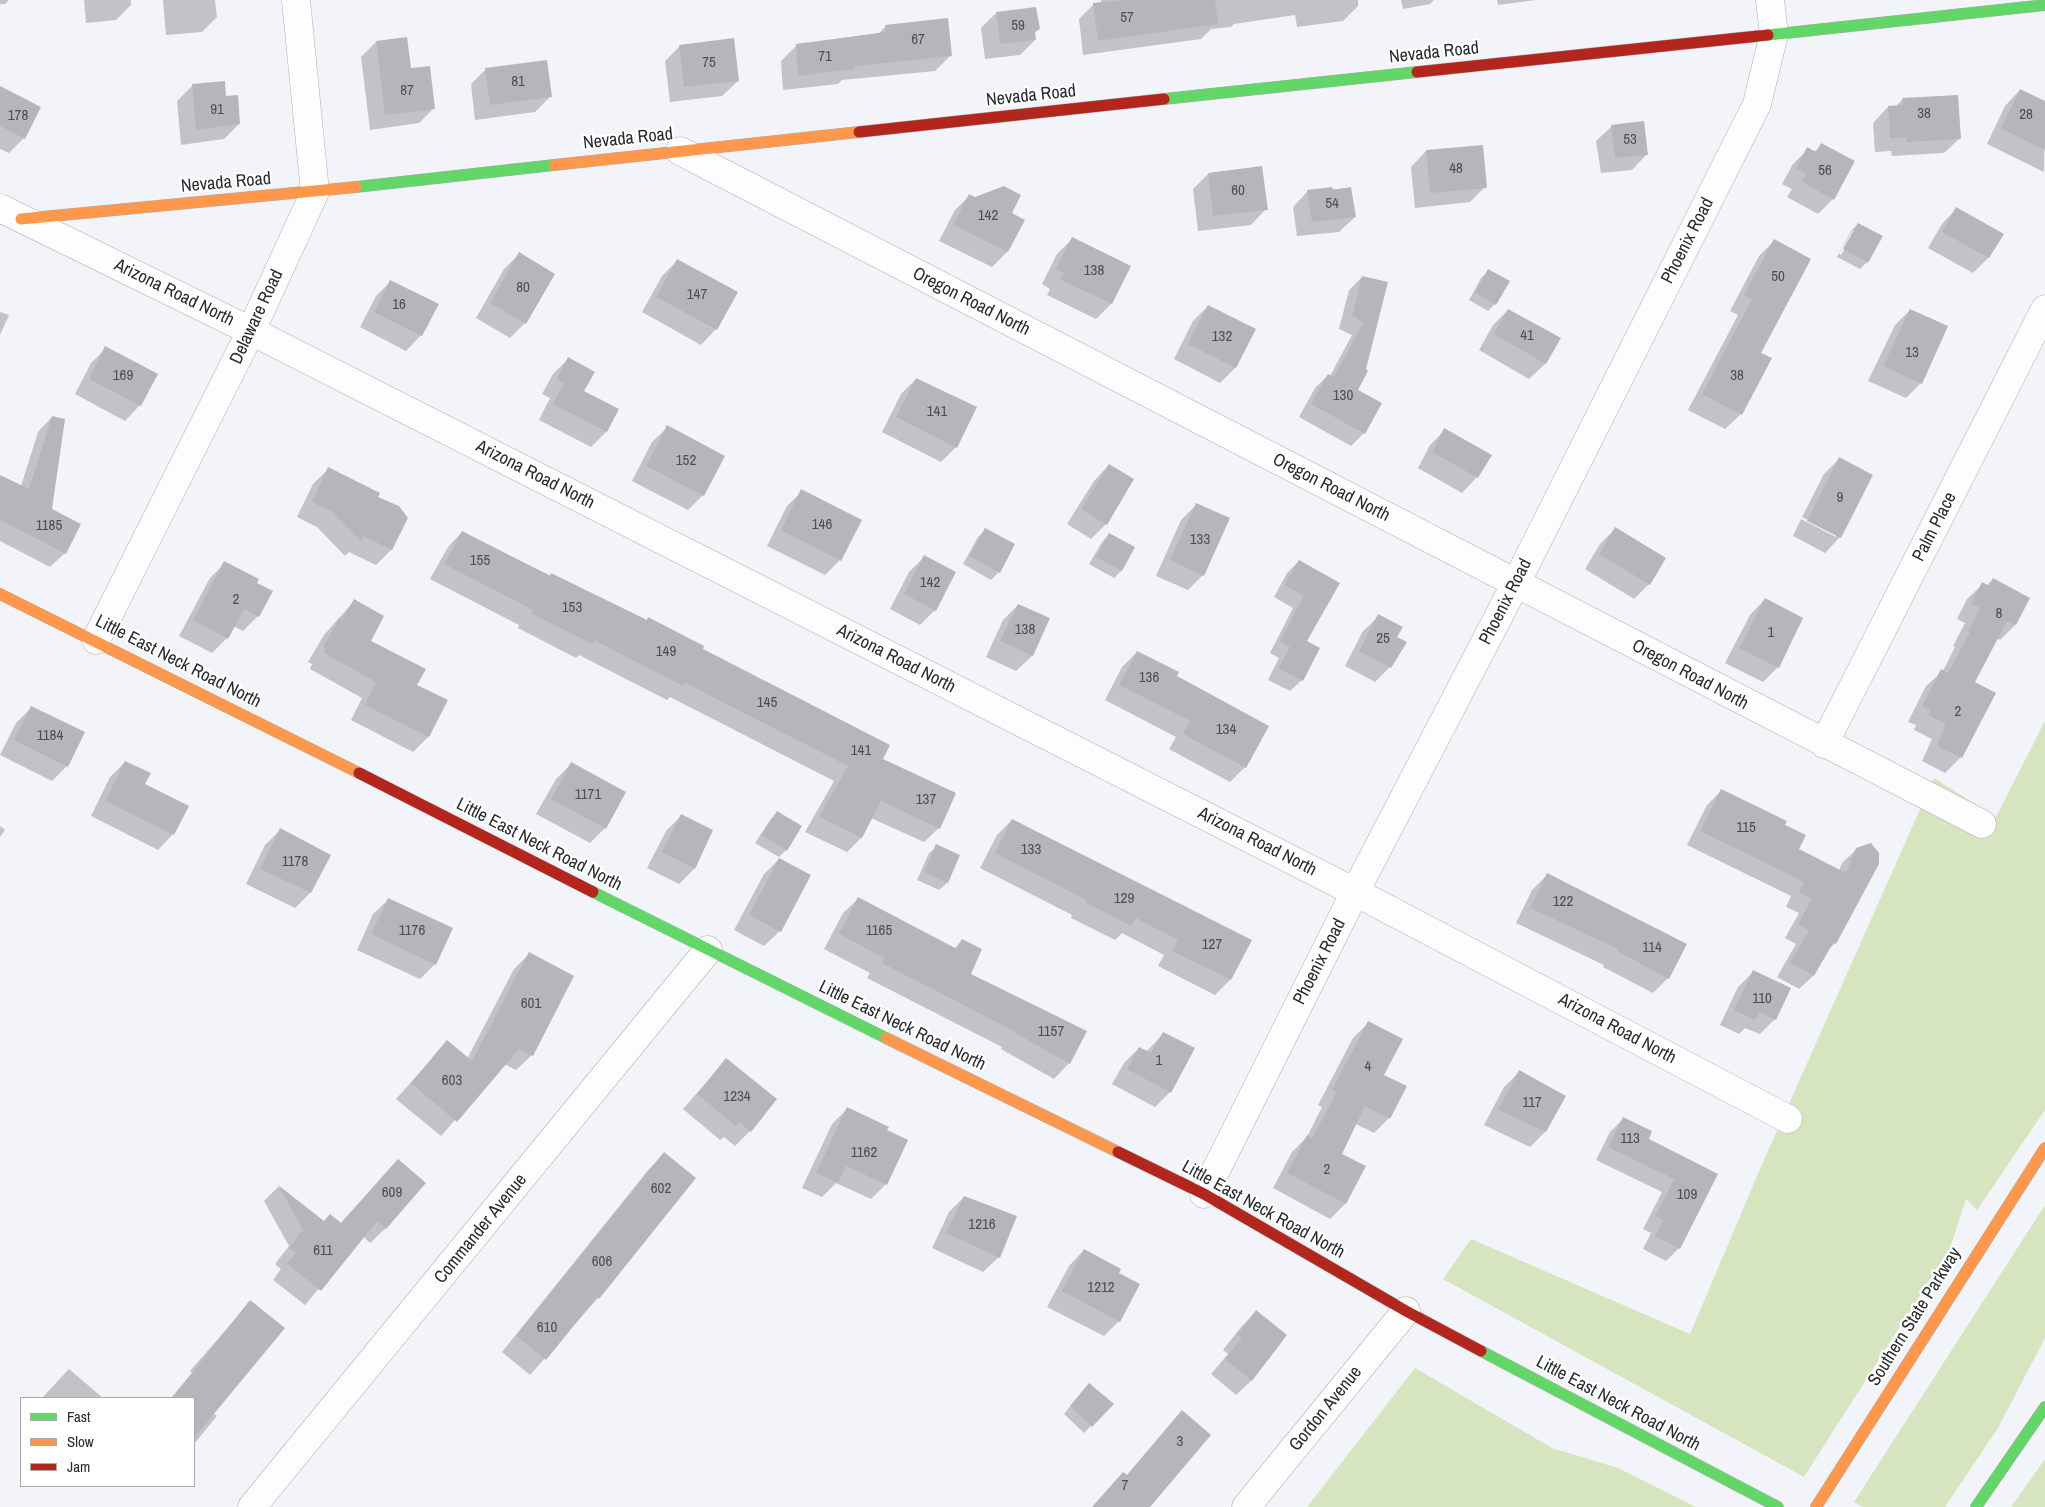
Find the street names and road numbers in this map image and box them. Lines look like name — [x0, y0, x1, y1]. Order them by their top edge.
street label: Nevada Road — [1388, 38, 1480, 68]
street label: Nevada Road — [985, 81, 1077, 111]
street label: Nevada Road — [582, 124, 674, 154]
street label: Nevada Road — [180, 168, 272, 198]
street label: Phoenix Road — [1657, 194, 1719, 288]
street label: Arizona Road North — [111, 255, 237, 331]
street label: Oregon Road North — [909, 263, 1033, 341]
street label: Delaware Road — [226, 266, 288, 368]
street label: Arizona Road North — [472, 436, 598, 514]
street label: Oregon Road North — [1269, 449, 1393, 527]
street label: Palm Place — [1908, 489, 1962, 565]
street label: Phoenix Road — [1475, 555, 1537, 649]
street label: Little East Neck Road North — [92, 611, 264, 713]
street label: Arizona Road North — [833, 620, 959, 698]
street label: Oregon Road North — [1628, 635, 1752, 715]
street label: Little East Neck Road North — [453, 794, 625, 896]
street label: Arizona Road North — [1194, 803, 1320, 881]
street label: Phoenix Road — [1289, 915, 1351, 1009]
street label: Little East Neck Road North — [815, 976, 989, 1076]
street label: Arizona Road North — [1554, 989, 1680, 1069]
street label: Little East Neck Road North — [1178, 1156, 1348, 1264]
street label: Commander Avenue — [430, 1170, 532, 1288]
street label: Southern State Parkway — [1864, 1244, 1966, 1390]
street label: Little East Neck Road North — [1532, 1352, 1704, 1456]
street label: Gordon Avenue — [1285, 1362, 1367, 1456]

